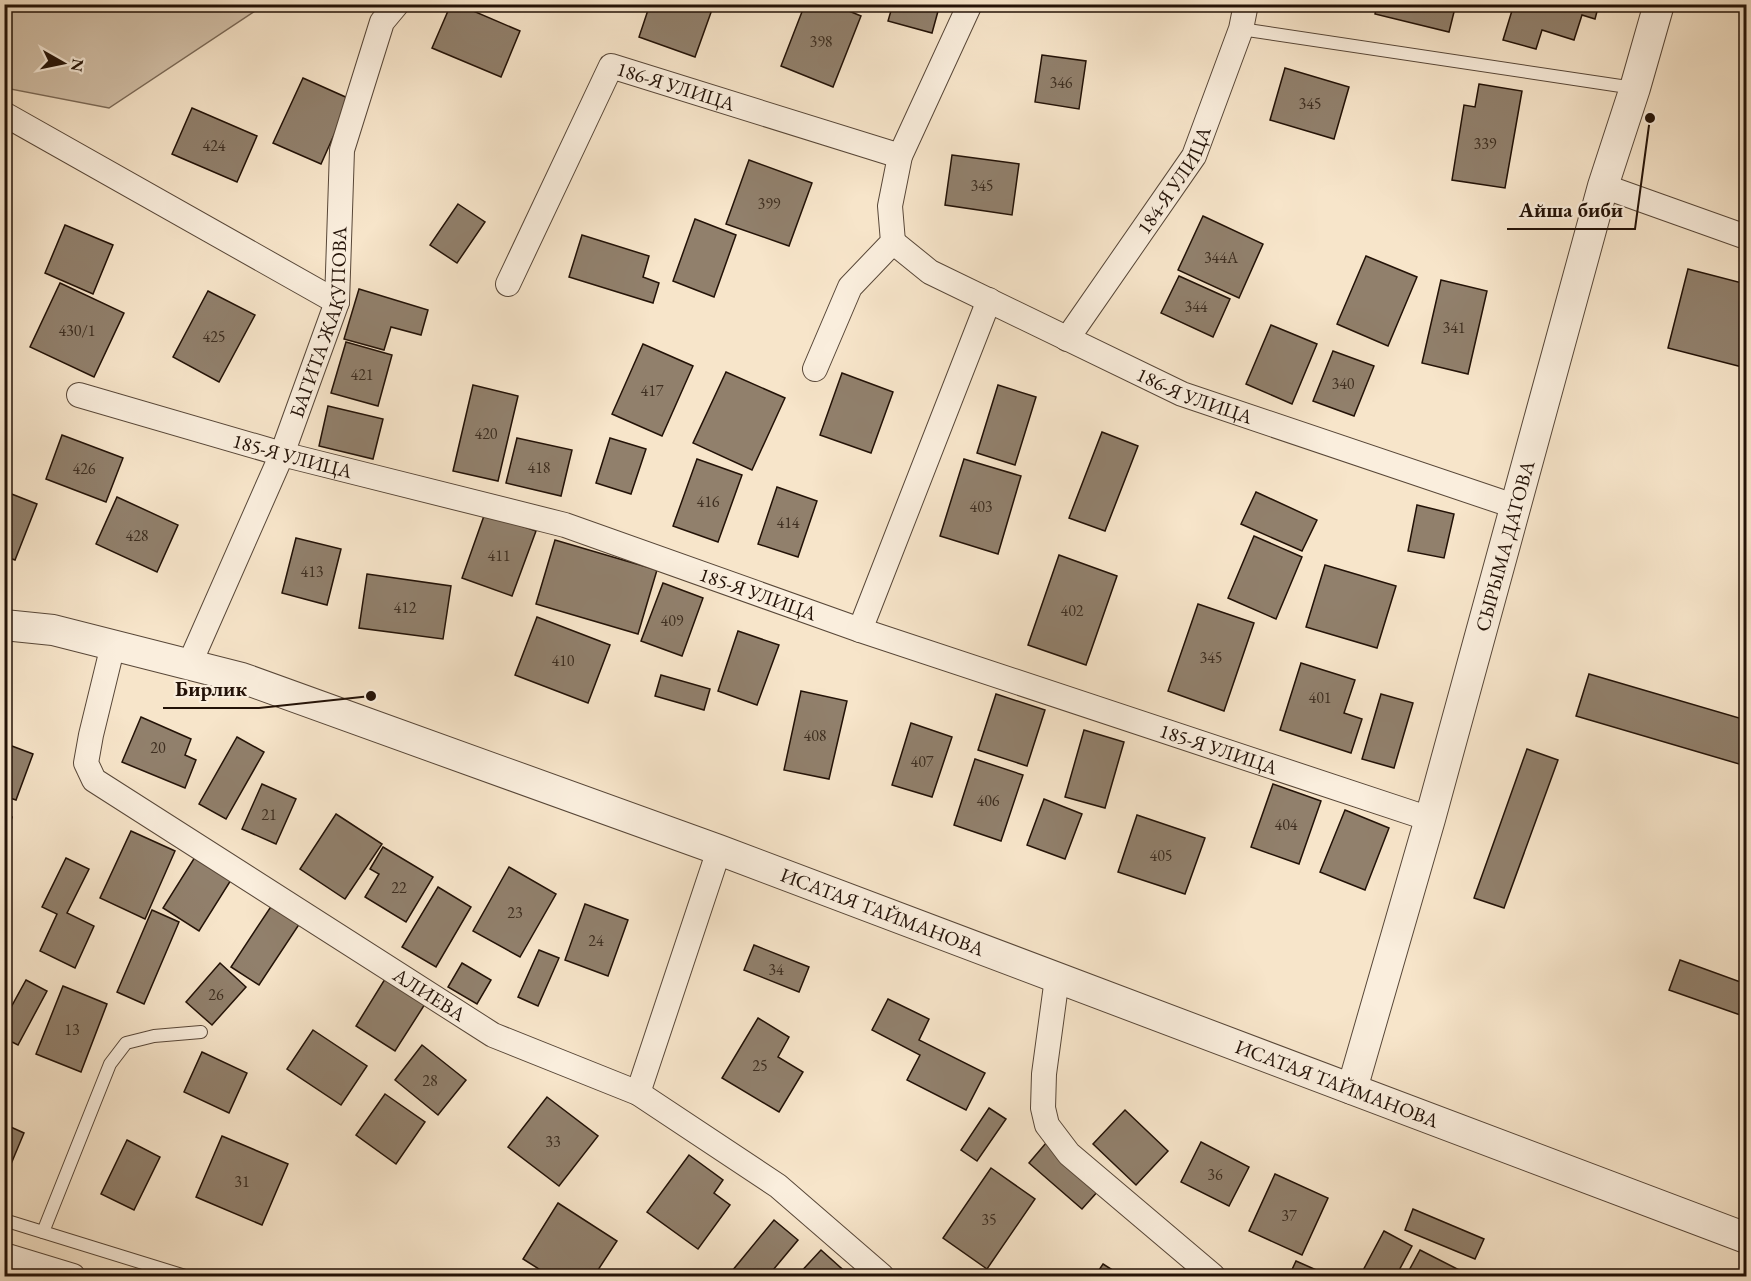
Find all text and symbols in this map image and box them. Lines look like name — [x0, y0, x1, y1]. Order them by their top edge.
house number: 398 — [809, 31, 833, 52]
north arrow — [33, 33, 93, 93]
street label: 186-Я УЛИЦА — [613, 56, 738, 117]
text: N — [66, 57, 89, 73]
house number: 346 — [1049, 72, 1073, 93]
house number: 345 — [1298, 93, 1322, 114]
street label: 184-Я УЛИЦА — [1131, 123, 1217, 239]
house number: 339 — [1473, 133, 1497, 154]
house number: 424 — [202, 135, 226, 156]
house number: 345 — [970, 175, 994, 196]
callout: Айша биби — [1507, 190, 1635, 229]
house number: 399 — [757, 193, 781, 214]
text: Айша биби — [1518, 196, 1623, 223]
street label: БАГИТА ЖАКУПОВА — [283, 226, 352, 421]
house number: 344А — [1204, 247, 1239, 268]
house number: 344 — [1184, 296, 1208, 317]
house number: 341 — [1442, 317, 1466, 338]
house number: 430/1 — [58, 320, 96, 341]
house number: 425 — [202, 326, 226, 347]
street label: 186-Я УЛИЦА — [1132, 361, 1256, 430]
house number: 421 — [350, 364, 374, 385]
house number: 340 — [1331, 373, 1355, 394]
house number: 417 — [640, 380, 664, 401]
house number: 420 — [474, 423, 498, 444]
street label: 185-Я УЛИЦА — [230, 427, 355, 484]
house number: 418 — [527, 457, 551, 478]
house number: 426 — [72, 458, 96, 479]
street label: СЫРЫМА ДАТОВА — [1469, 458, 1540, 634]
house number: 416 — [696, 491, 720, 512]
house number: 403 — [969, 496, 993, 517]
house number: 414 — [776, 512, 800, 533]
house number: 428 — [125, 525, 149, 546]
house number: 411 — [487, 545, 511, 566]
house number: 413 — [300, 561, 324, 582]
street label: 185-Я УЛИЦА — [696, 561, 820, 627]
house number: 412 — [393, 597, 417, 618]
house number: 402 — [1060, 600, 1084, 621]
house number: 409 — [660, 610, 684, 631]
house number: 345 — [1199, 647, 1223, 668]
house number: 410 — [551, 650, 575, 671]
callout: Бирлик — [163, 669, 259, 708]
text: Бирлик — [175, 675, 247, 702]
house number: 401 — [1308, 687, 1332, 708]
street label: 185-Я УЛИЦА — [1156, 717, 1281, 781]
house number: 408 — [803, 725, 827, 746]
house number: 20 — [150, 737, 166, 758]
house number: 407 — [910, 751, 934, 772]
house number: 406 — [976, 790, 1000, 811]
house number: 21 — [261, 804, 277, 825]
house number: 404 — [1274, 814, 1298, 835]
house number: 405 — [1149, 845, 1173, 866]
street label: ИСАТАЯ ТАЙМАНОВА — [777, 861, 988, 962]
house number: 22 — [391, 877, 407, 898]
house number: 23 — [507, 902, 523, 923]
house number: 24 — [588, 930, 604, 951]
house number: 34 — [768, 959, 784, 980]
street label: АЛИЕВА — [387, 961, 471, 1027]
house number: 26 — [208, 984, 224, 1005]
house number: 13 — [64, 1019, 80, 1040]
street label: ИСАТАЯ ТАЙМАНОВА — [1232, 1033, 1443, 1134]
house number: 25 — [752, 1055, 768, 1076]
house number: 28 — [422, 1070, 438, 1091]
house number: 33 — [545, 1131, 561, 1152]
house number: 36 — [1207, 1164, 1223, 1185]
house number: 31 — [234, 1171, 250, 1192]
house number: 37 — [1281, 1205, 1297, 1226]
house number: 35 — [981, 1209, 997, 1230]

